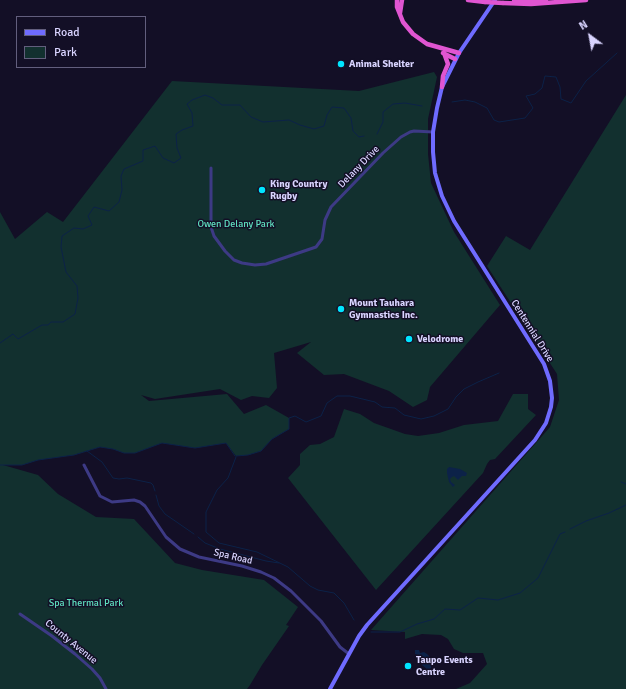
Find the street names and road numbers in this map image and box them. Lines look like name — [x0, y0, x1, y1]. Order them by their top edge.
street label: Delany Drive — [336, 143, 382, 191]
street label: Centennial Drive — [508, 298, 556, 364]
street label: Spa Road — [212, 547, 254, 567]
street label: County Avenue — [42, 617, 100, 667]

